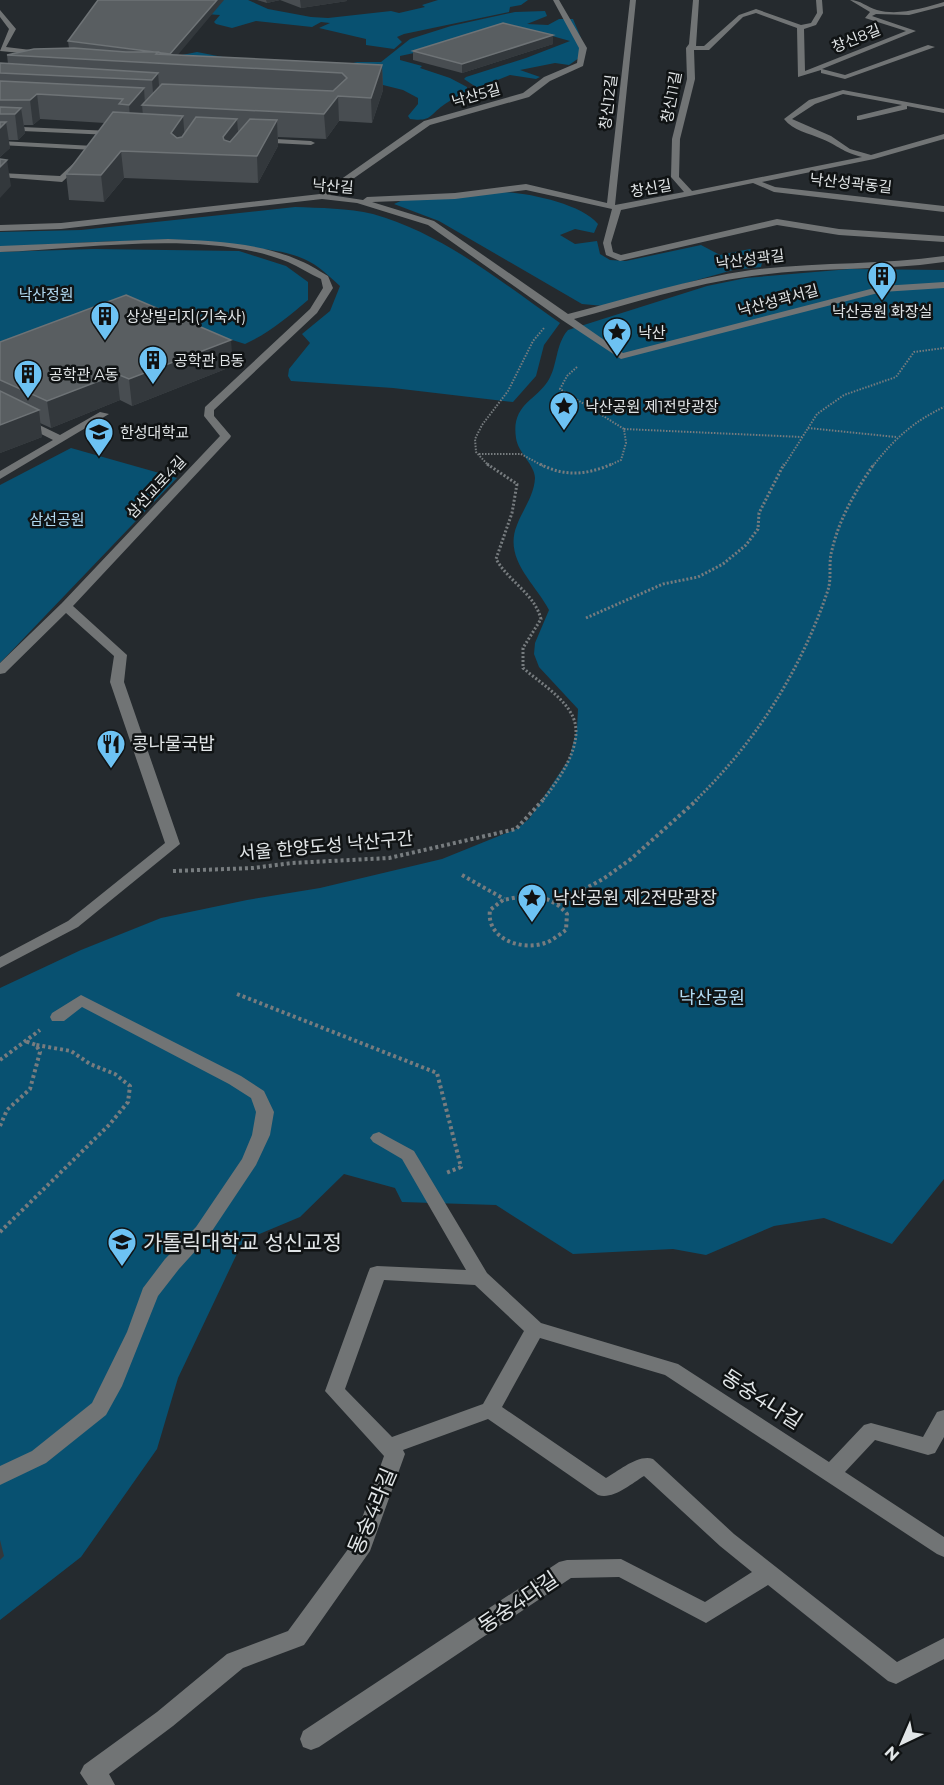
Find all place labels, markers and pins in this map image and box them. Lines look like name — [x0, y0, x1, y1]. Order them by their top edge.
building icon: 낙산공원 화장실 — [866, 260, 898, 302]
building icon: 상상빌리지(기숙사) — [89, 300, 121, 342]
place label: 낙산공원 화장실 — [832, 302, 932, 321]
place label: 상상빌리지(기숙사) — [126, 307, 246, 326]
place icon: 낙산 — [601, 316, 633, 358]
place label: 낙산 — [638, 323, 666, 342]
building icon: 공학관 B동 — [137, 344, 169, 386]
place label: 공학관 B동 — [174, 351, 244, 370]
building icon: 공학관 A동 — [12, 358, 44, 400]
place label: 공학관 A동 — [49, 365, 119, 384]
place icon: 낙산공원 제1전망광장 — [548, 390, 580, 432]
place label: 낙산공원 제1전망광장 — [585, 397, 719, 416]
school or university icon: 한성대학교 — [83, 416, 115, 458]
place label: 한성대학교 — [120, 423, 189, 442]
restaurant icon: 콩나물국밥 — [95, 728, 127, 770]
place label: 콩나물국밥 — [132, 733, 215, 755]
place icon: 낙산공원 제2전망광장 — [516, 882, 548, 924]
place label: 낙산공원 제2전망광장 — [553, 887, 717, 909]
school or university icon: 가톨릭대학교 성신교정 — [106, 1226, 138, 1268]
place label: 가톨릭대학교 성신교정 — [143, 1230, 342, 1255]

